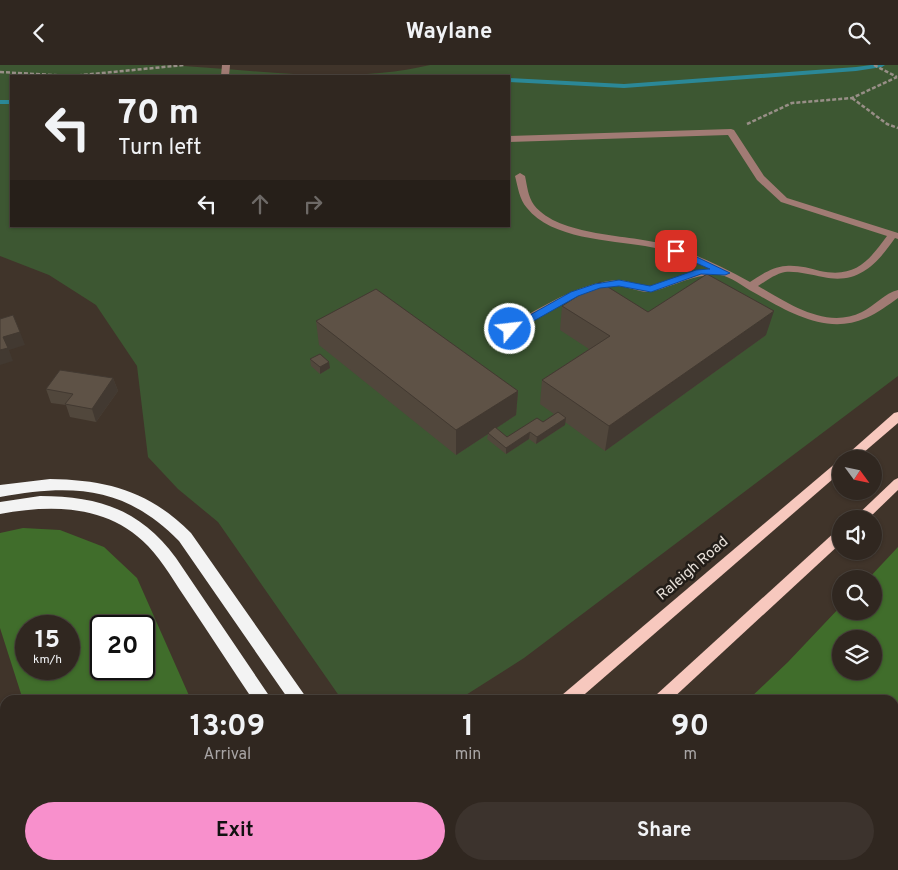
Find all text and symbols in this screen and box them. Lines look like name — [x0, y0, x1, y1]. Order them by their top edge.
icon: back — [25, 19, 53, 47]
text: Waylane — [406, 19, 492, 46]
icon: search — [845, 19, 873, 47]
text: 70 m — [118, 92, 199, 136]
icon: left — [35, 95, 100, 160]
text: Turn left — [118, 135, 201, 162]
icon: left — [193, 190, 221, 218]
icon: ahead — [246, 190, 274, 218]
icon: right — [299, 190, 327, 218]
pin — [655, 230, 697, 272]
icon: arrive — [662, 237, 690, 265]
position arrow — [483, 302, 535, 354]
north arrow — [832, 450, 882, 500]
map controls — [832, 450, 882, 680]
button: sound — [832, 510, 882, 560]
street label: Raleigh Road — [653, 533, 733, 605]
button: search — [832, 570, 882, 620]
speed limit sign: 20 — [90, 615, 155, 680]
text: 15 — [35, 625, 60, 657]
button: layers — [832, 630, 882, 680]
text: km/h — [33, 652, 62, 668]
text: 13:09 — [190, 709, 265, 746]
text: 1 — [462, 709, 474, 746]
text: 90 — [671, 709, 709, 746]
text: Arrival — [204, 745, 251, 765]
text: min — [455, 745, 481, 765]
text: m — [683, 745, 697, 765]
button: Exit — [25, 802, 445, 860]
button: Share — [455, 802, 874, 860]

